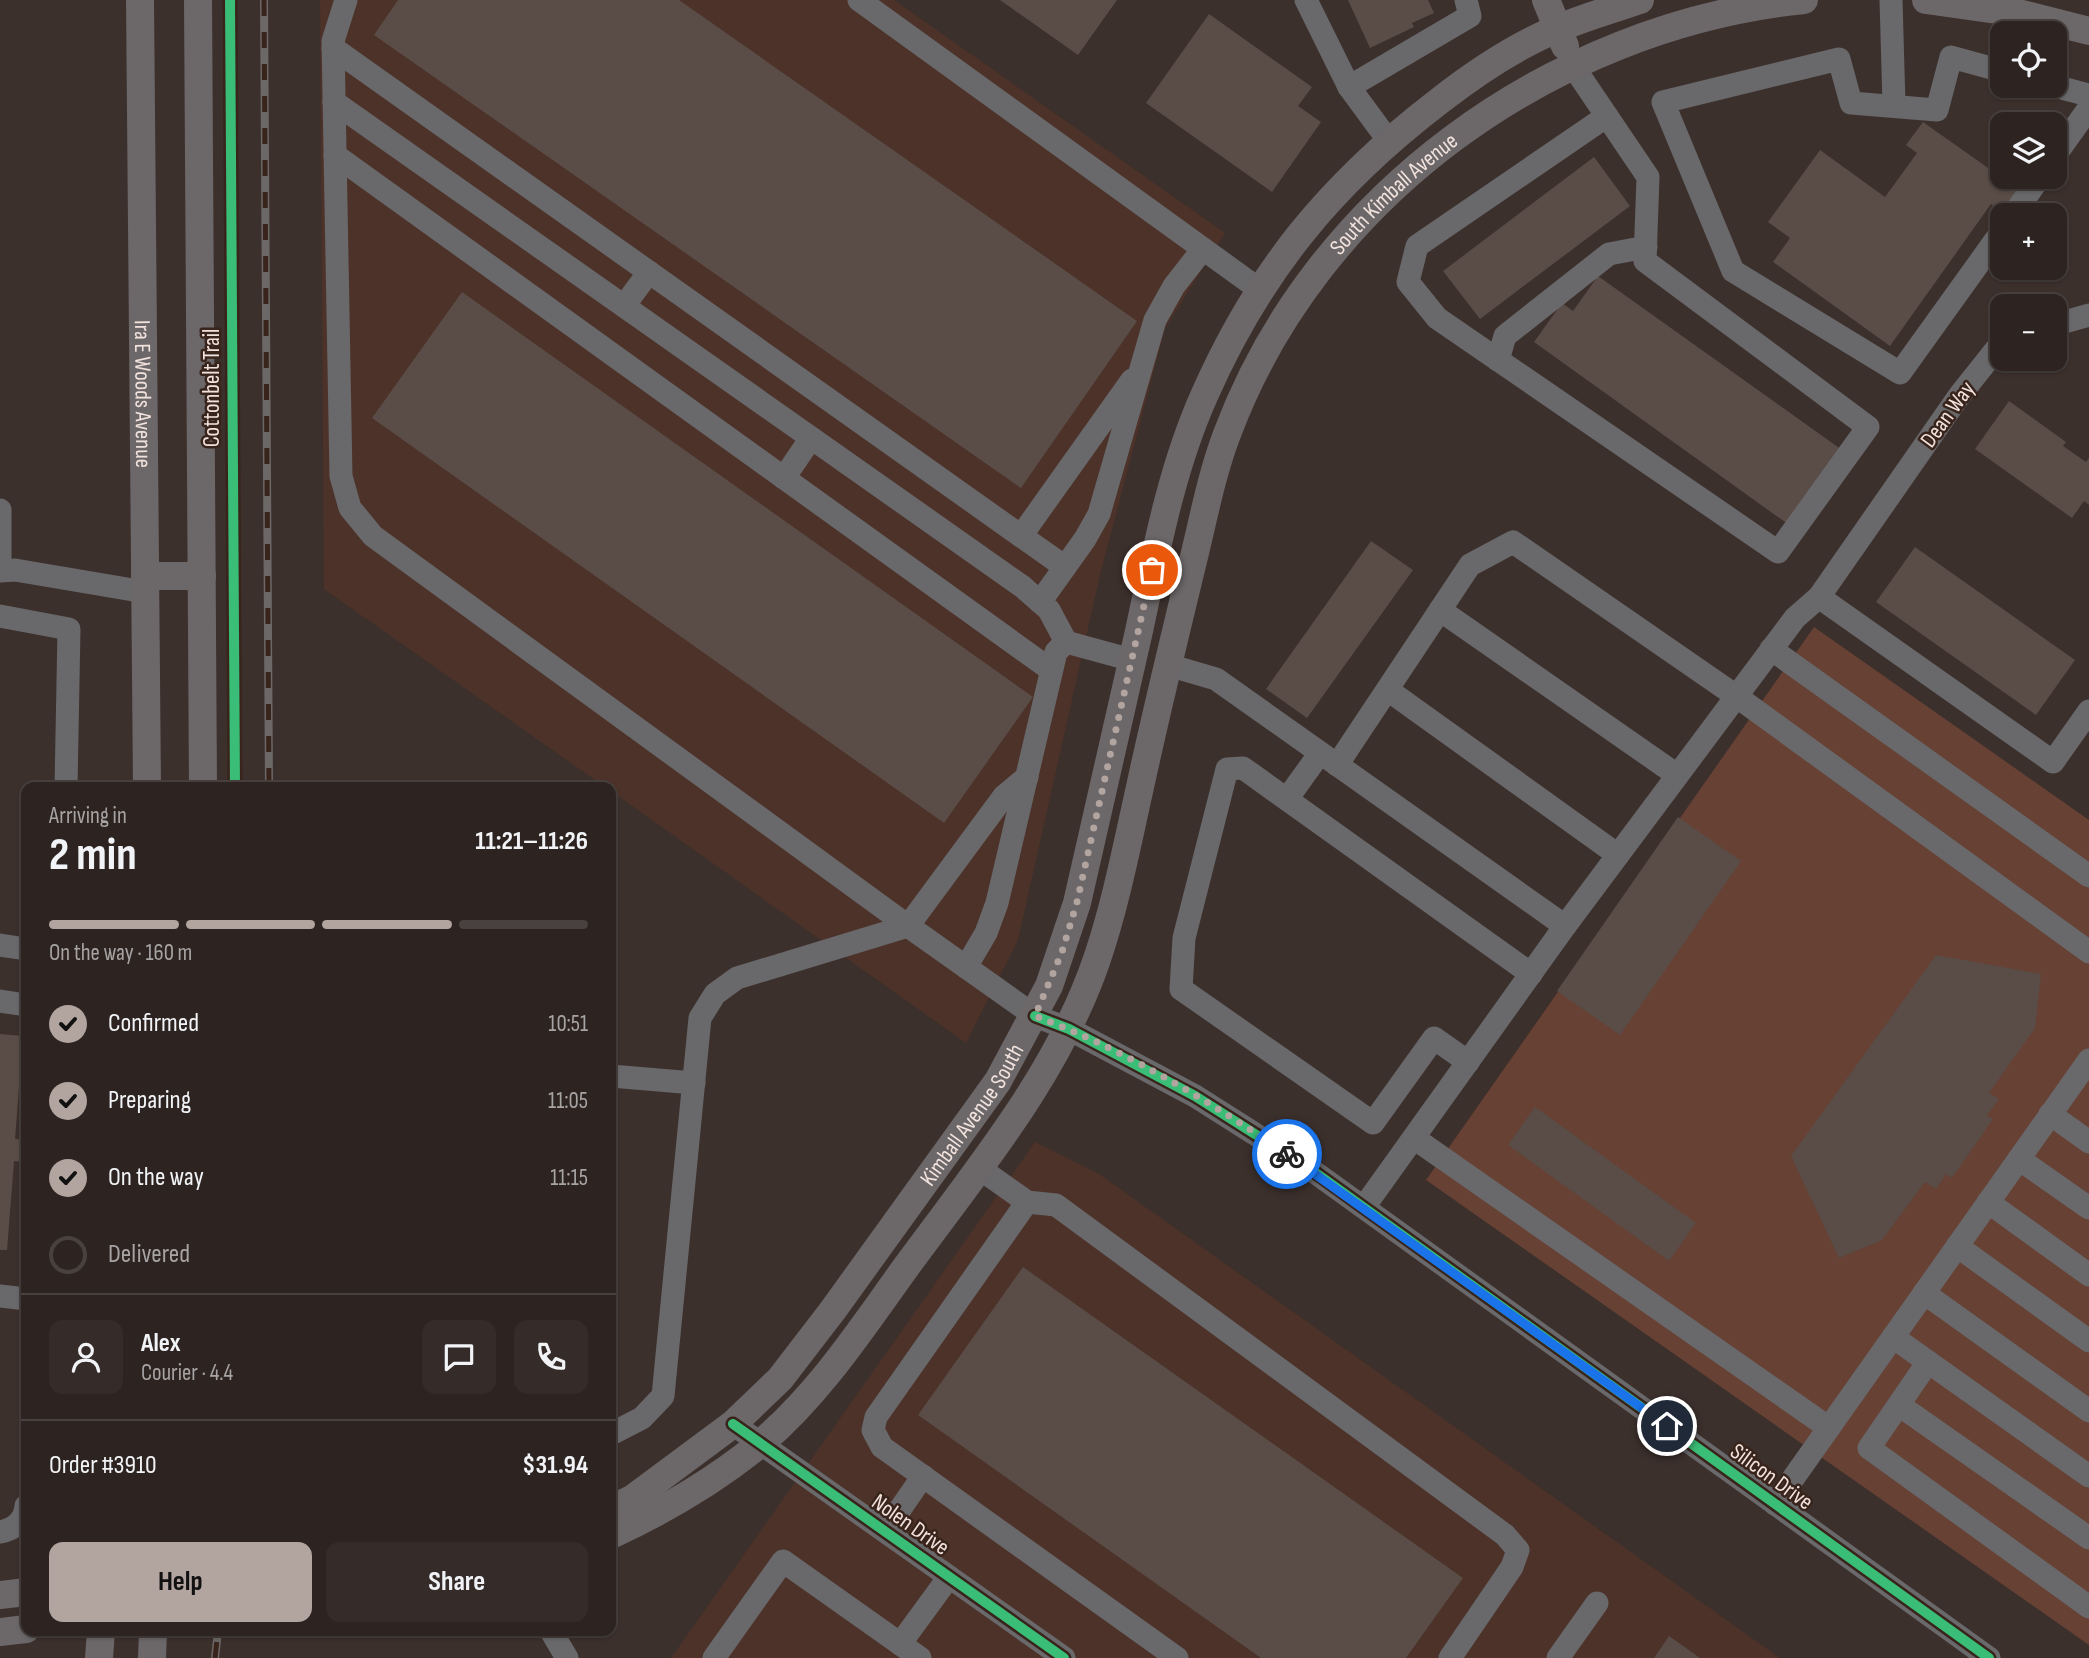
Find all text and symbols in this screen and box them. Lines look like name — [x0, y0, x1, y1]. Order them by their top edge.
map controls — [1990, 21, 2067, 371]
button: locate — [1990, 21, 2067, 98]
button: layers — [1990, 112, 2067, 189]
street label: South Kimball Avenue — [1324, 127, 1463, 261]
button: + — [1990, 203, 2067, 280]
button: − — [1990, 294, 2067, 371]
street label: Ira E Woods Avenue — [128, 320, 157, 468]
street label: Cottonbelt Trail — [198, 329, 226, 447]
street label: Dean Way — [1914, 376, 1981, 453]
pin — [1122, 540, 1182, 600]
icon: bag — [1133, 551, 1171, 589]
text: Arriving in — [49, 802, 127, 830]
text: 11:21–11:26 — [475, 826, 588, 857]
text: 2 min — [49, 828, 137, 883]
text: On the way · 160 m — [49, 939, 192, 967]
icon: check — [49, 1005, 87, 1043]
text: Confirmed — [108, 1008, 199, 1039]
text: 10:51 — [548, 1010, 588, 1038]
street label: Kimball Avenue South — [914, 1039, 1030, 1192]
icon: check — [49, 1082, 87, 1120]
text: Preparing — [108, 1085, 191, 1116]
text: 11:05 — [548, 1087, 588, 1115]
courier — [1252, 1119, 1322, 1189]
icon: bike — [1268, 1135, 1306, 1173]
icon: check — [49, 1159, 87, 1197]
text: On the way — [108, 1162, 204, 1193]
text: 11:15 — [550, 1164, 588, 1192]
text: Delivered — [108, 1239, 190, 1270]
button: person — [49, 1320, 123, 1394]
button: chat — [422, 1320, 496, 1394]
button: phone — [514, 1320, 588, 1394]
text: Alex — [141, 1328, 181, 1359]
text: Courier · 4.4 — [141, 1359, 233, 1387]
pin — [1637, 1396, 1697, 1456]
icon: home — [1648, 1407, 1686, 1445]
street label: Silicon Drive — [1725, 1437, 1818, 1516]
text: Order #3910 — [49, 1450, 157, 1481]
text: $31.94 — [522, 1450, 588, 1481]
street label: Nolen Drive — [866, 1488, 955, 1562]
button: Help — [49, 1542, 312, 1622]
button: Share — [326, 1542, 588, 1622]

